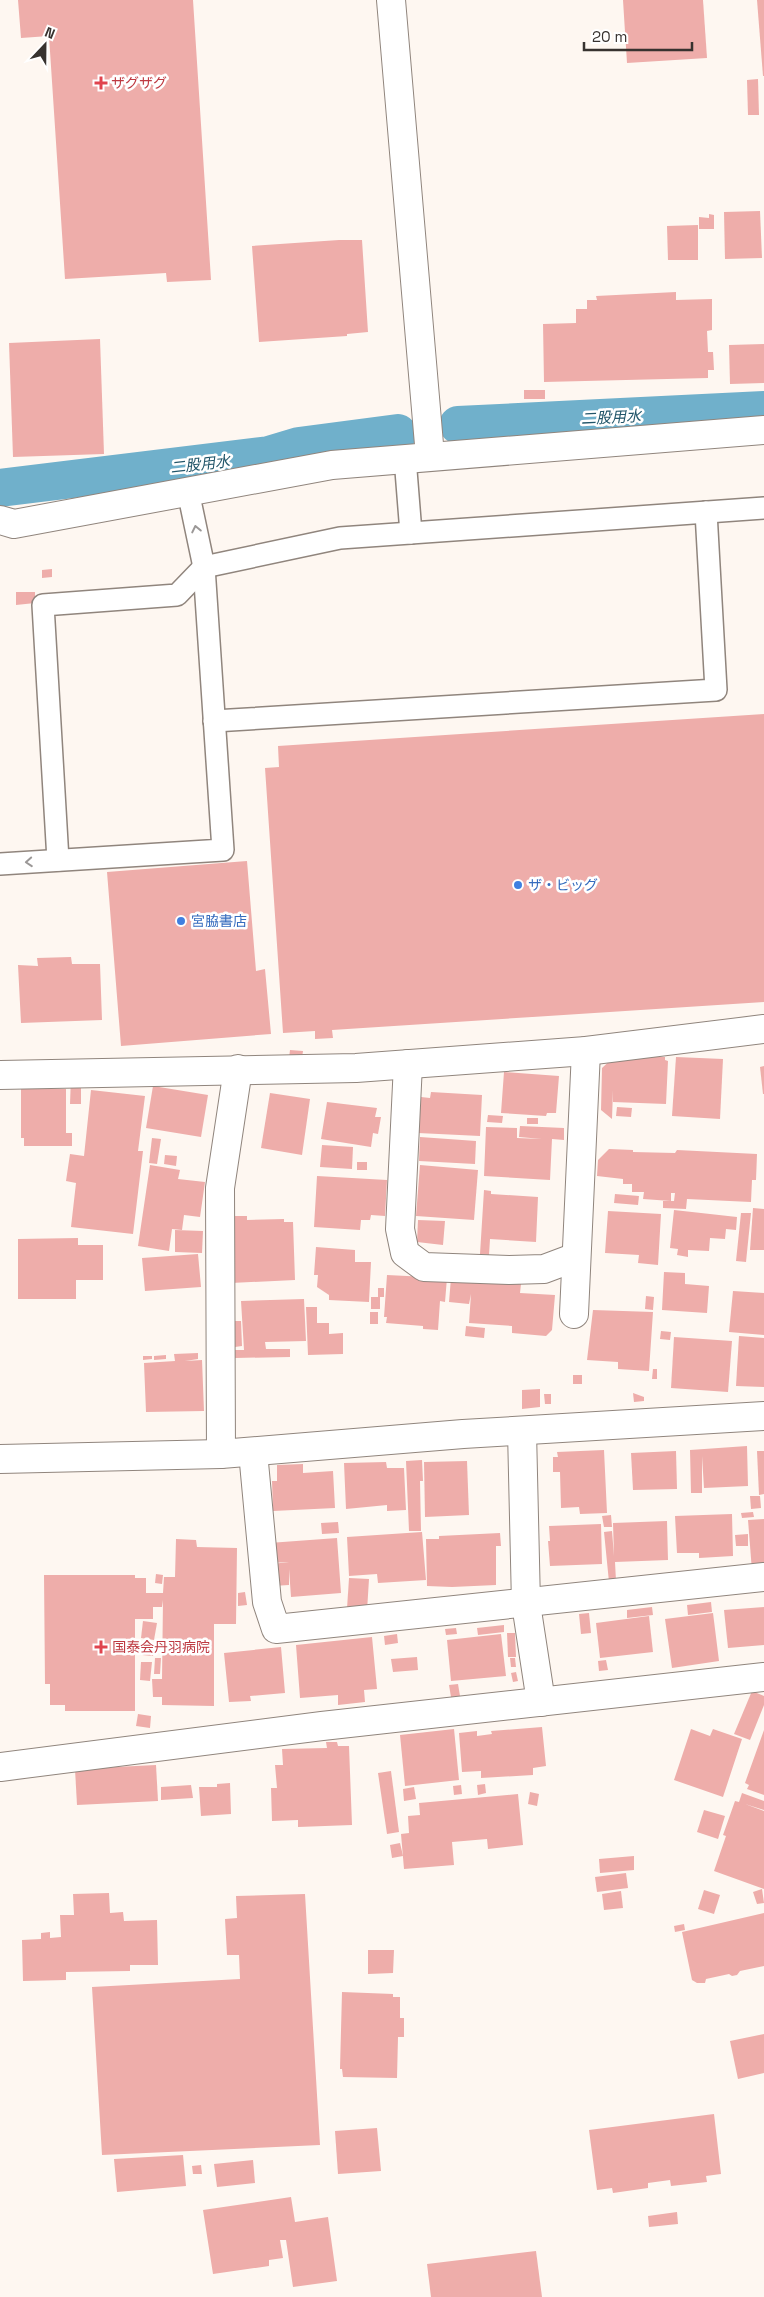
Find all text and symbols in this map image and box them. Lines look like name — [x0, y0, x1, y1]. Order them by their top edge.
north arrow — [20, 20, 70, 70]
scale bar — [584, 20, 692, 52]
text: N — [42, 23, 58, 43]
text: 20 m — [592, 27, 627, 46]
place label: ザグザグ — [111, 74, 167, 92]
marker: ザグザグ — [95, 77, 107, 89]
water label: 二股用水 — [581, 406, 643, 428]
water label: 二股用水 — [169, 451, 233, 477]
one-way arrow — [191, 525, 201, 534]
one-way arrow — [25, 856, 33, 867]
place label: ザ・ビッグ — [528, 876, 598, 894]
marker: ザ・ビッグ — [512, 879, 524, 891]
place label: 宮脇書店 — [191, 912, 247, 930]
marker: 宮脇書店 — [175, 915, 187, 927]
place label: 国泰会丹羽病院 — [112, 1638, 210, 1656]
marker: 国泰会丹羽病院 — [94, 1640, 108, 1654]

